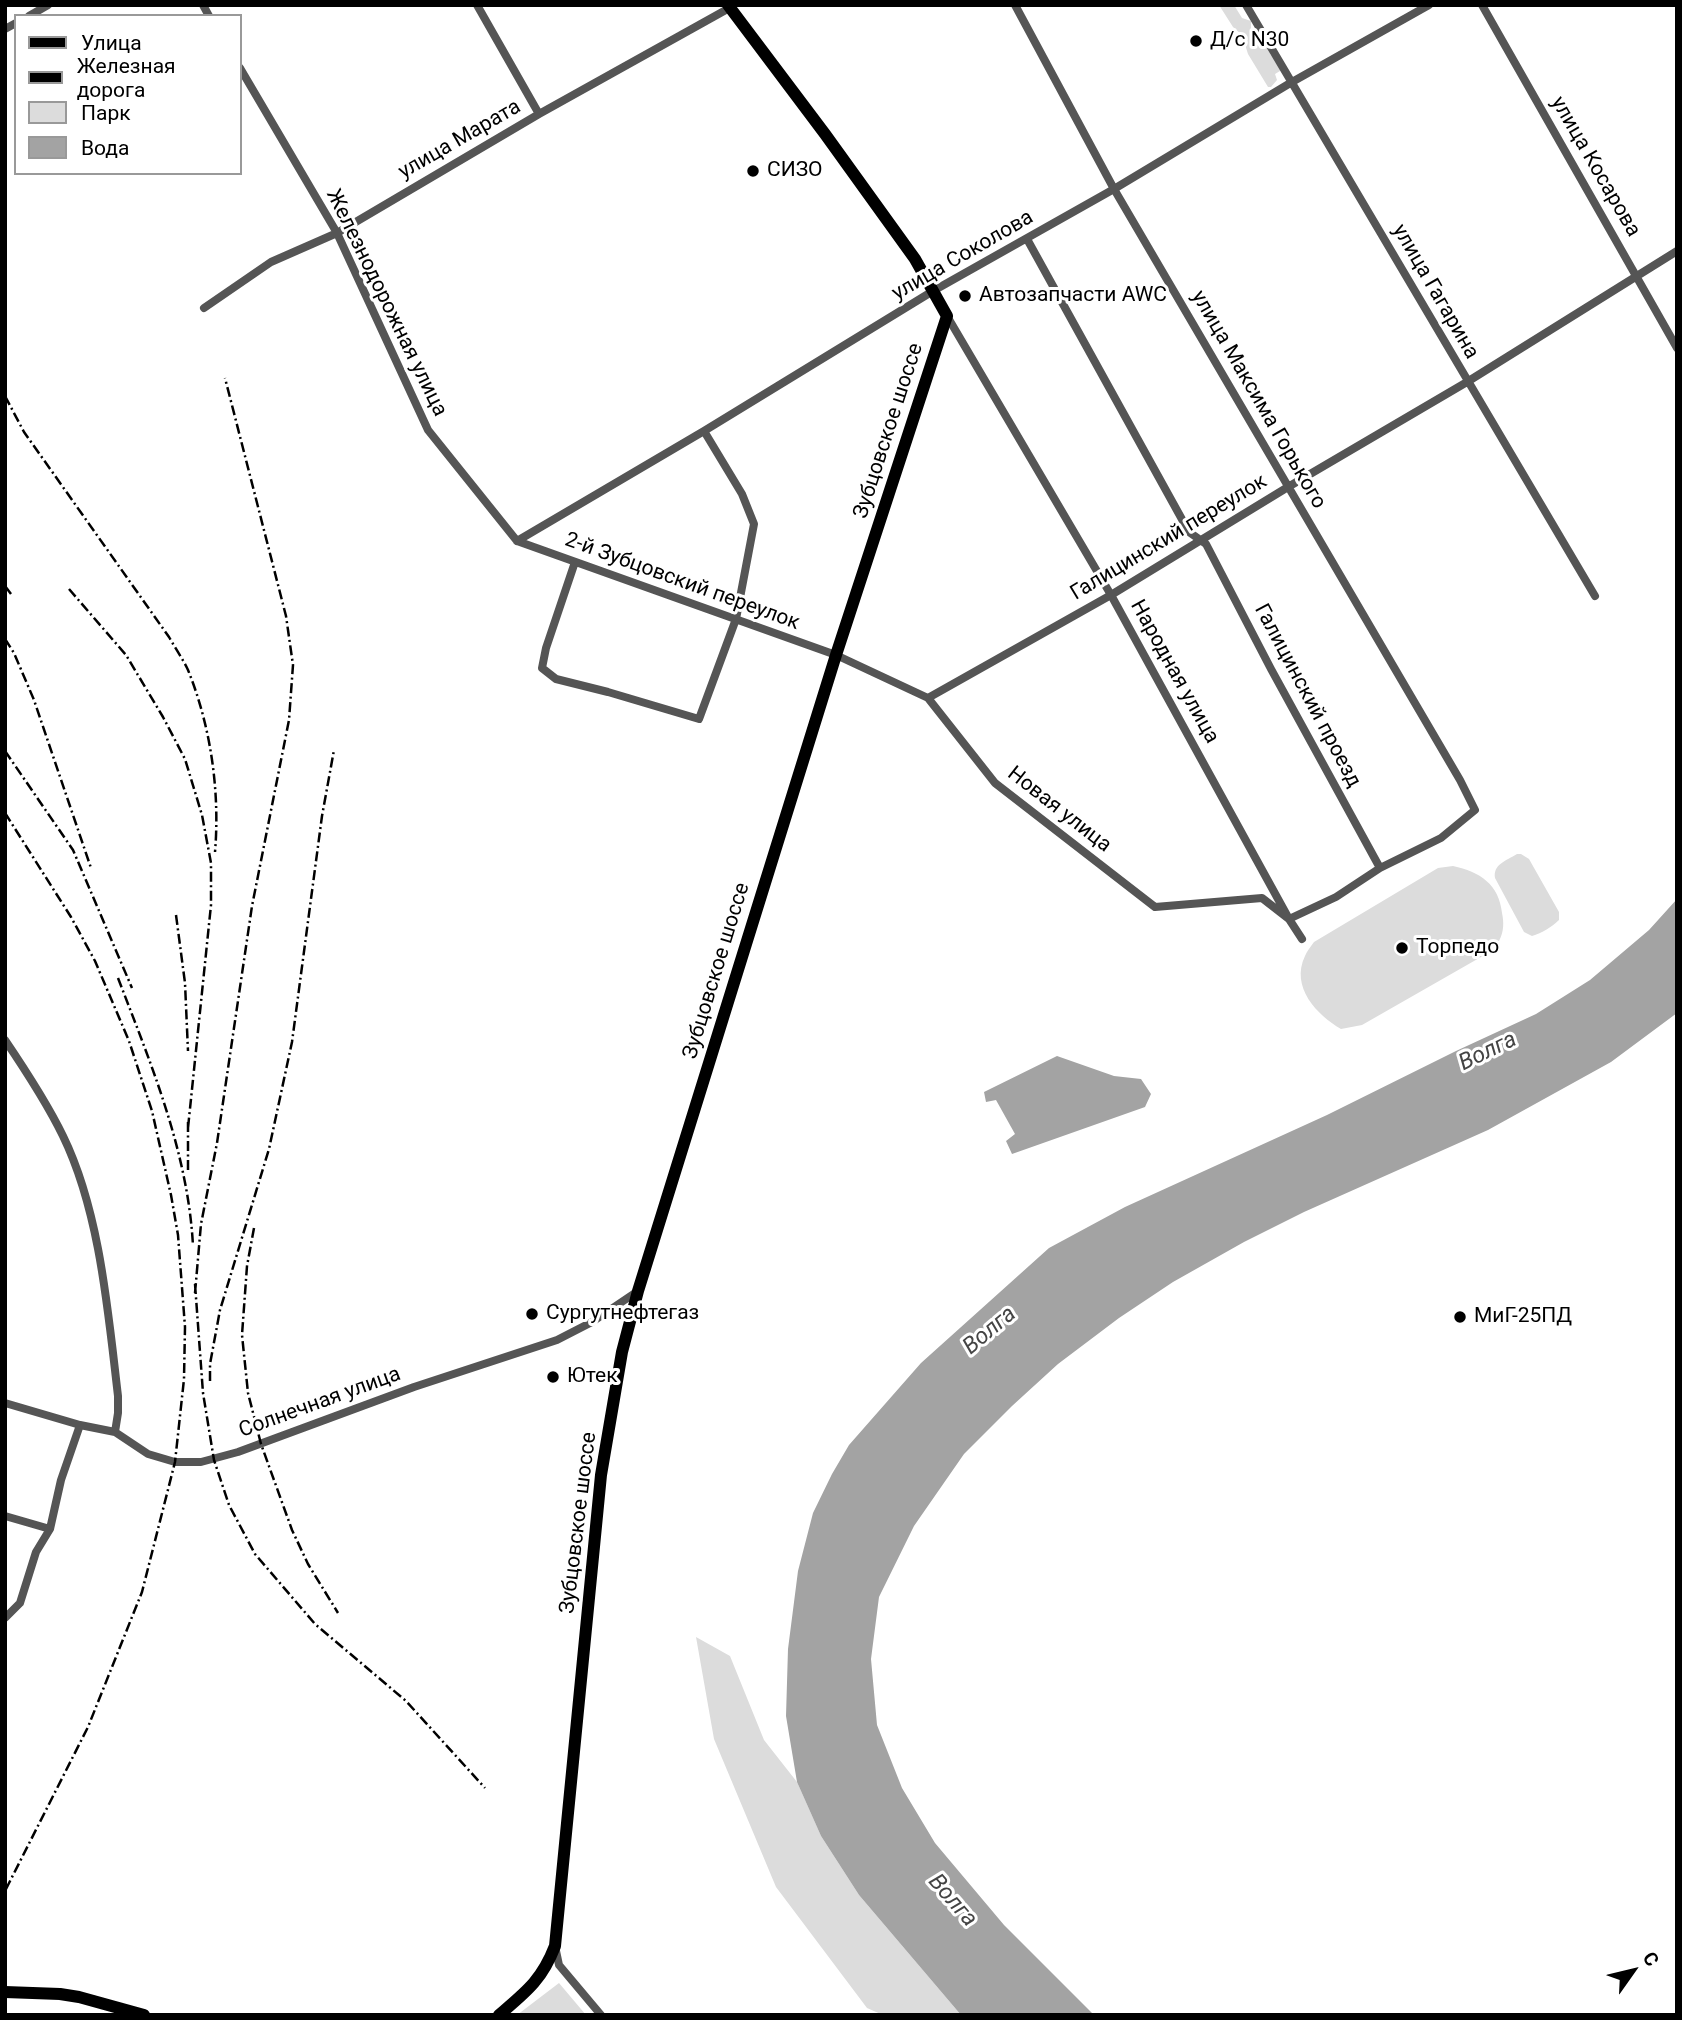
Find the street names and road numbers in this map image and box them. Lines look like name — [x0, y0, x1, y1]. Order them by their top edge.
street label: улица Косарова — [1545, 92, 1645, 242]
street label: улица Марата — [394, 95, 526, 185]
street label: Железнодорожная улица — [320, 185, 452, 421]
street label: улица Соколова — [888, 205, 1038, 307]
street label: улица Гагарина — [1386, 220, 1484, 364]
street label: улица Максима Горького — [1185, 286, 1331, 514]
street label: Зубцовское шоссе — [849, 340, 929, 522]
street label: Галицинский переулок — [1066, 469, 1272, 607]
street label: 2-й Зубцовский переулок — [561, 528, 803, 636]
street label: Народная улица — [1124, 596, 1224, 748]
street label: Галицинский проезд — [1248, 600, 1366, 792]
street label: Новая улица — [1002, 762, 1116, 858]
street label: Зубцовское шоссе — [678, 880, 756, 1062]
street label: Солнечная улица — [236, 1362, 404, 1444]
street label: Зубцовское шоссе — [555, 1431, 603, 1615]

